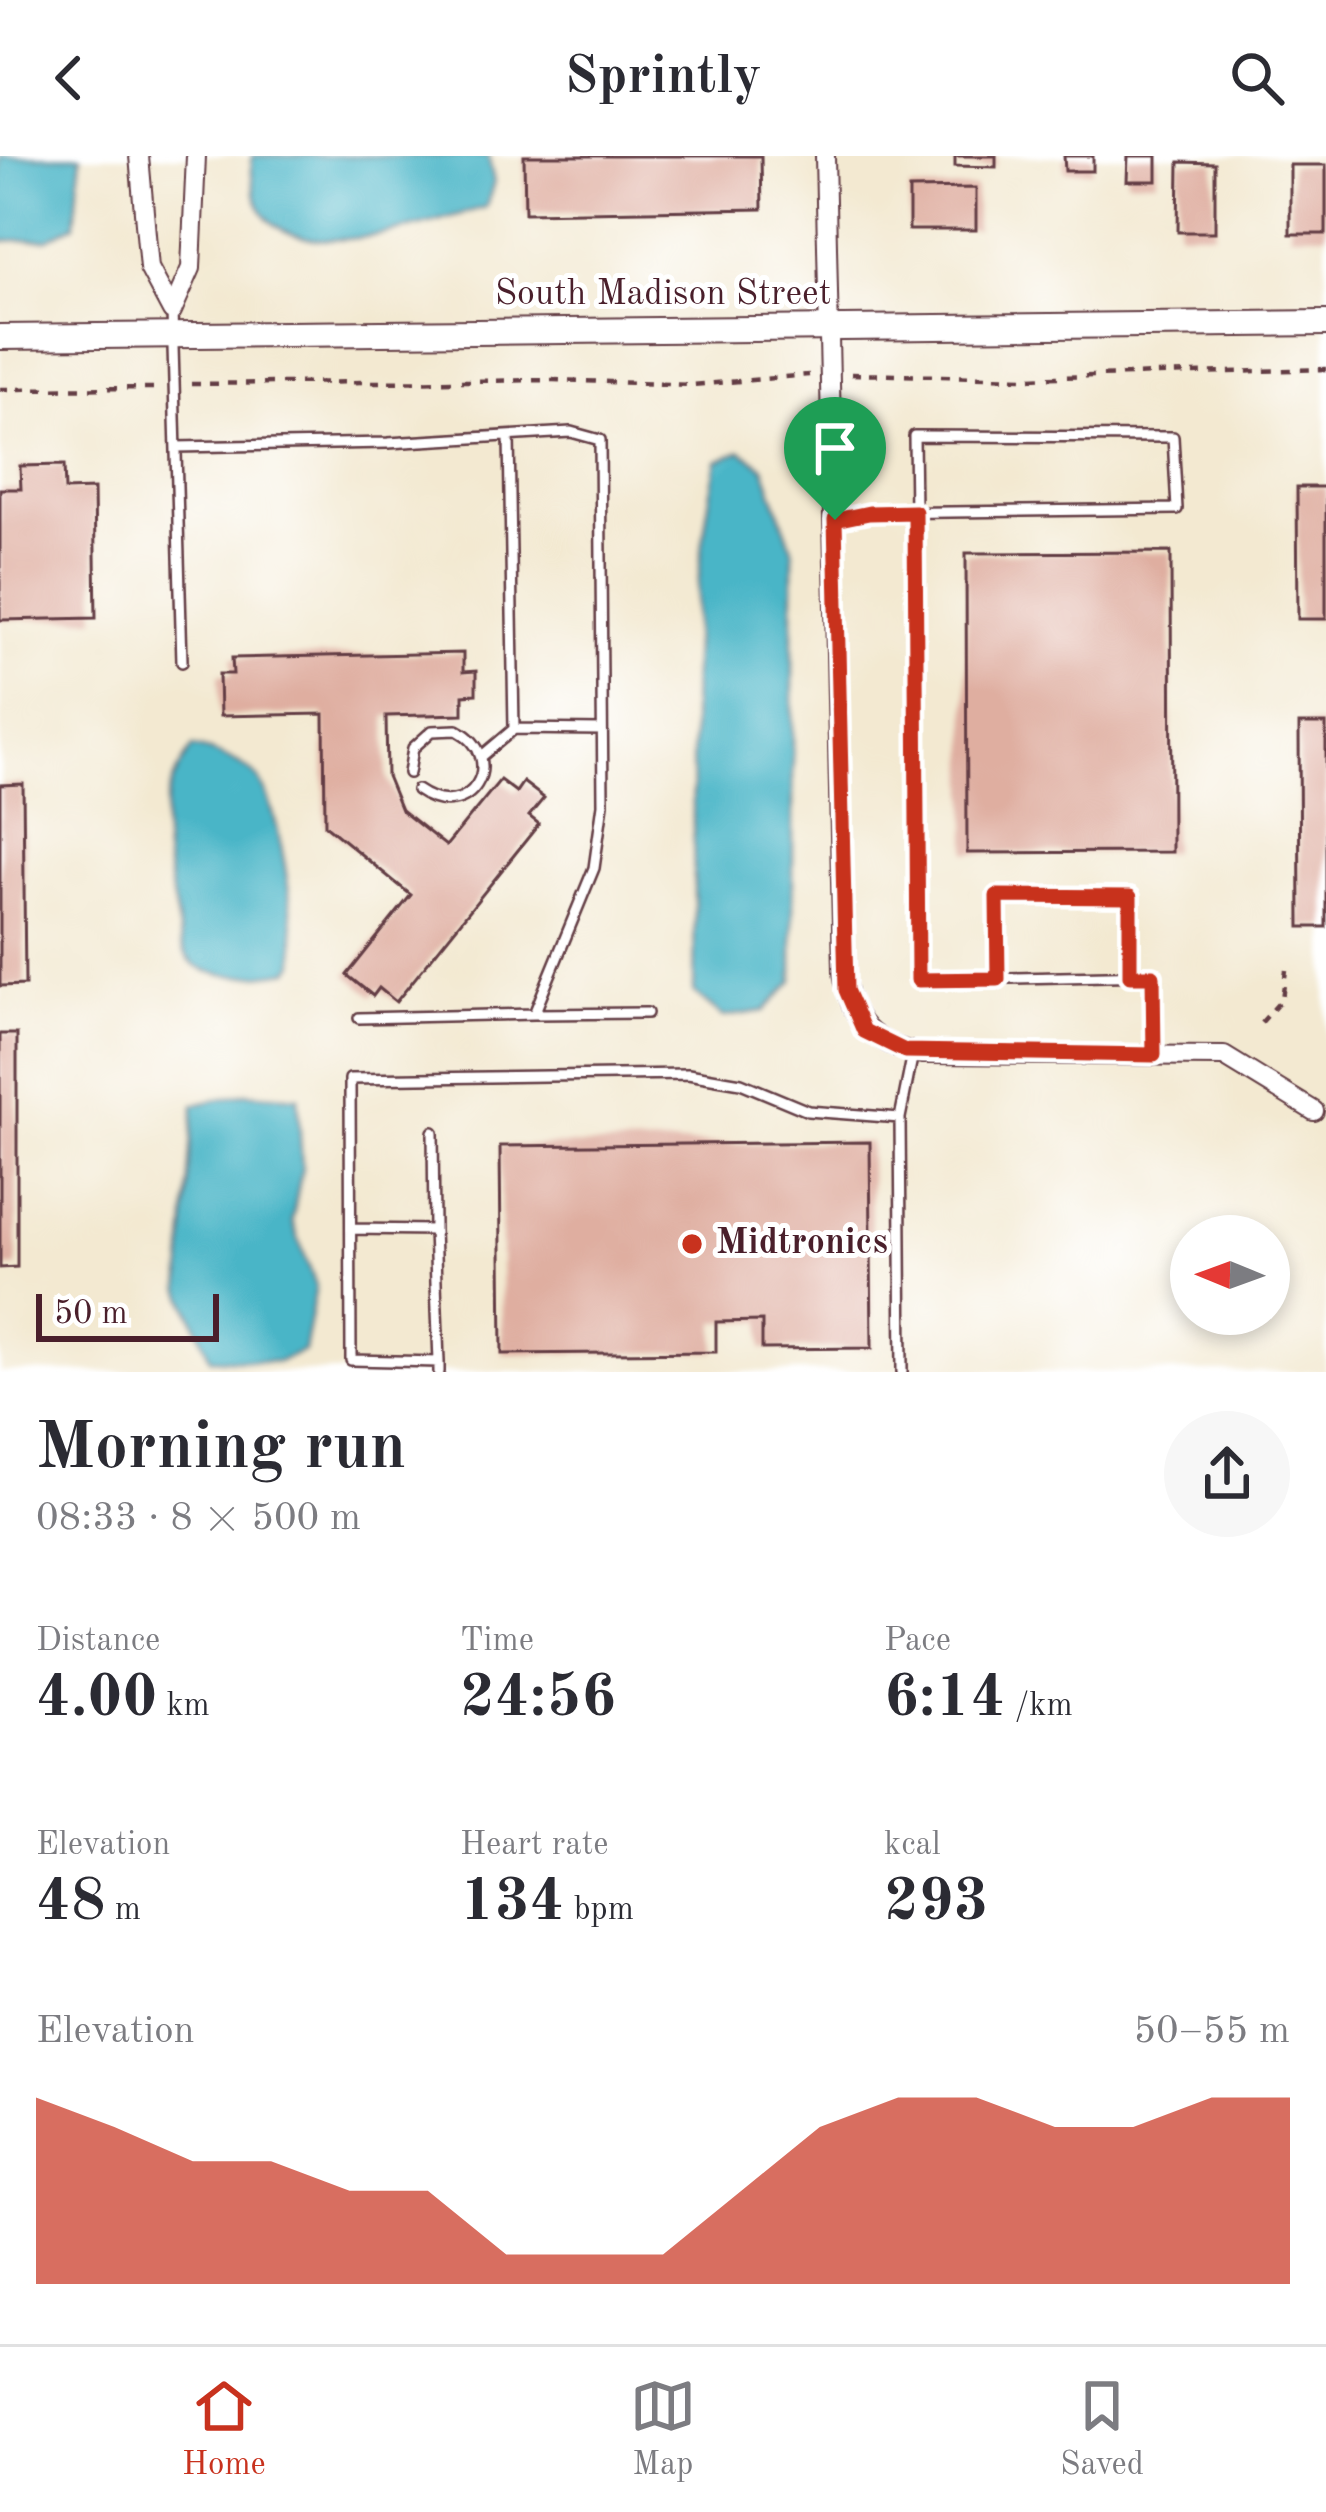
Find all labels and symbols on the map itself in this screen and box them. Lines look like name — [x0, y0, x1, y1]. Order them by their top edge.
street label: South Madison Street — [495, 277, 831, 313]
pin — [784, 397, 886, 520]
north arrow — [1170, 1215, 1290, 1335]
place label: Midtronics — [716, 1226, 888, 1262]
marker: Midtronics — [679, 1231, 705, 1257]
scale bar — [36, 1288, 219, 1341]

